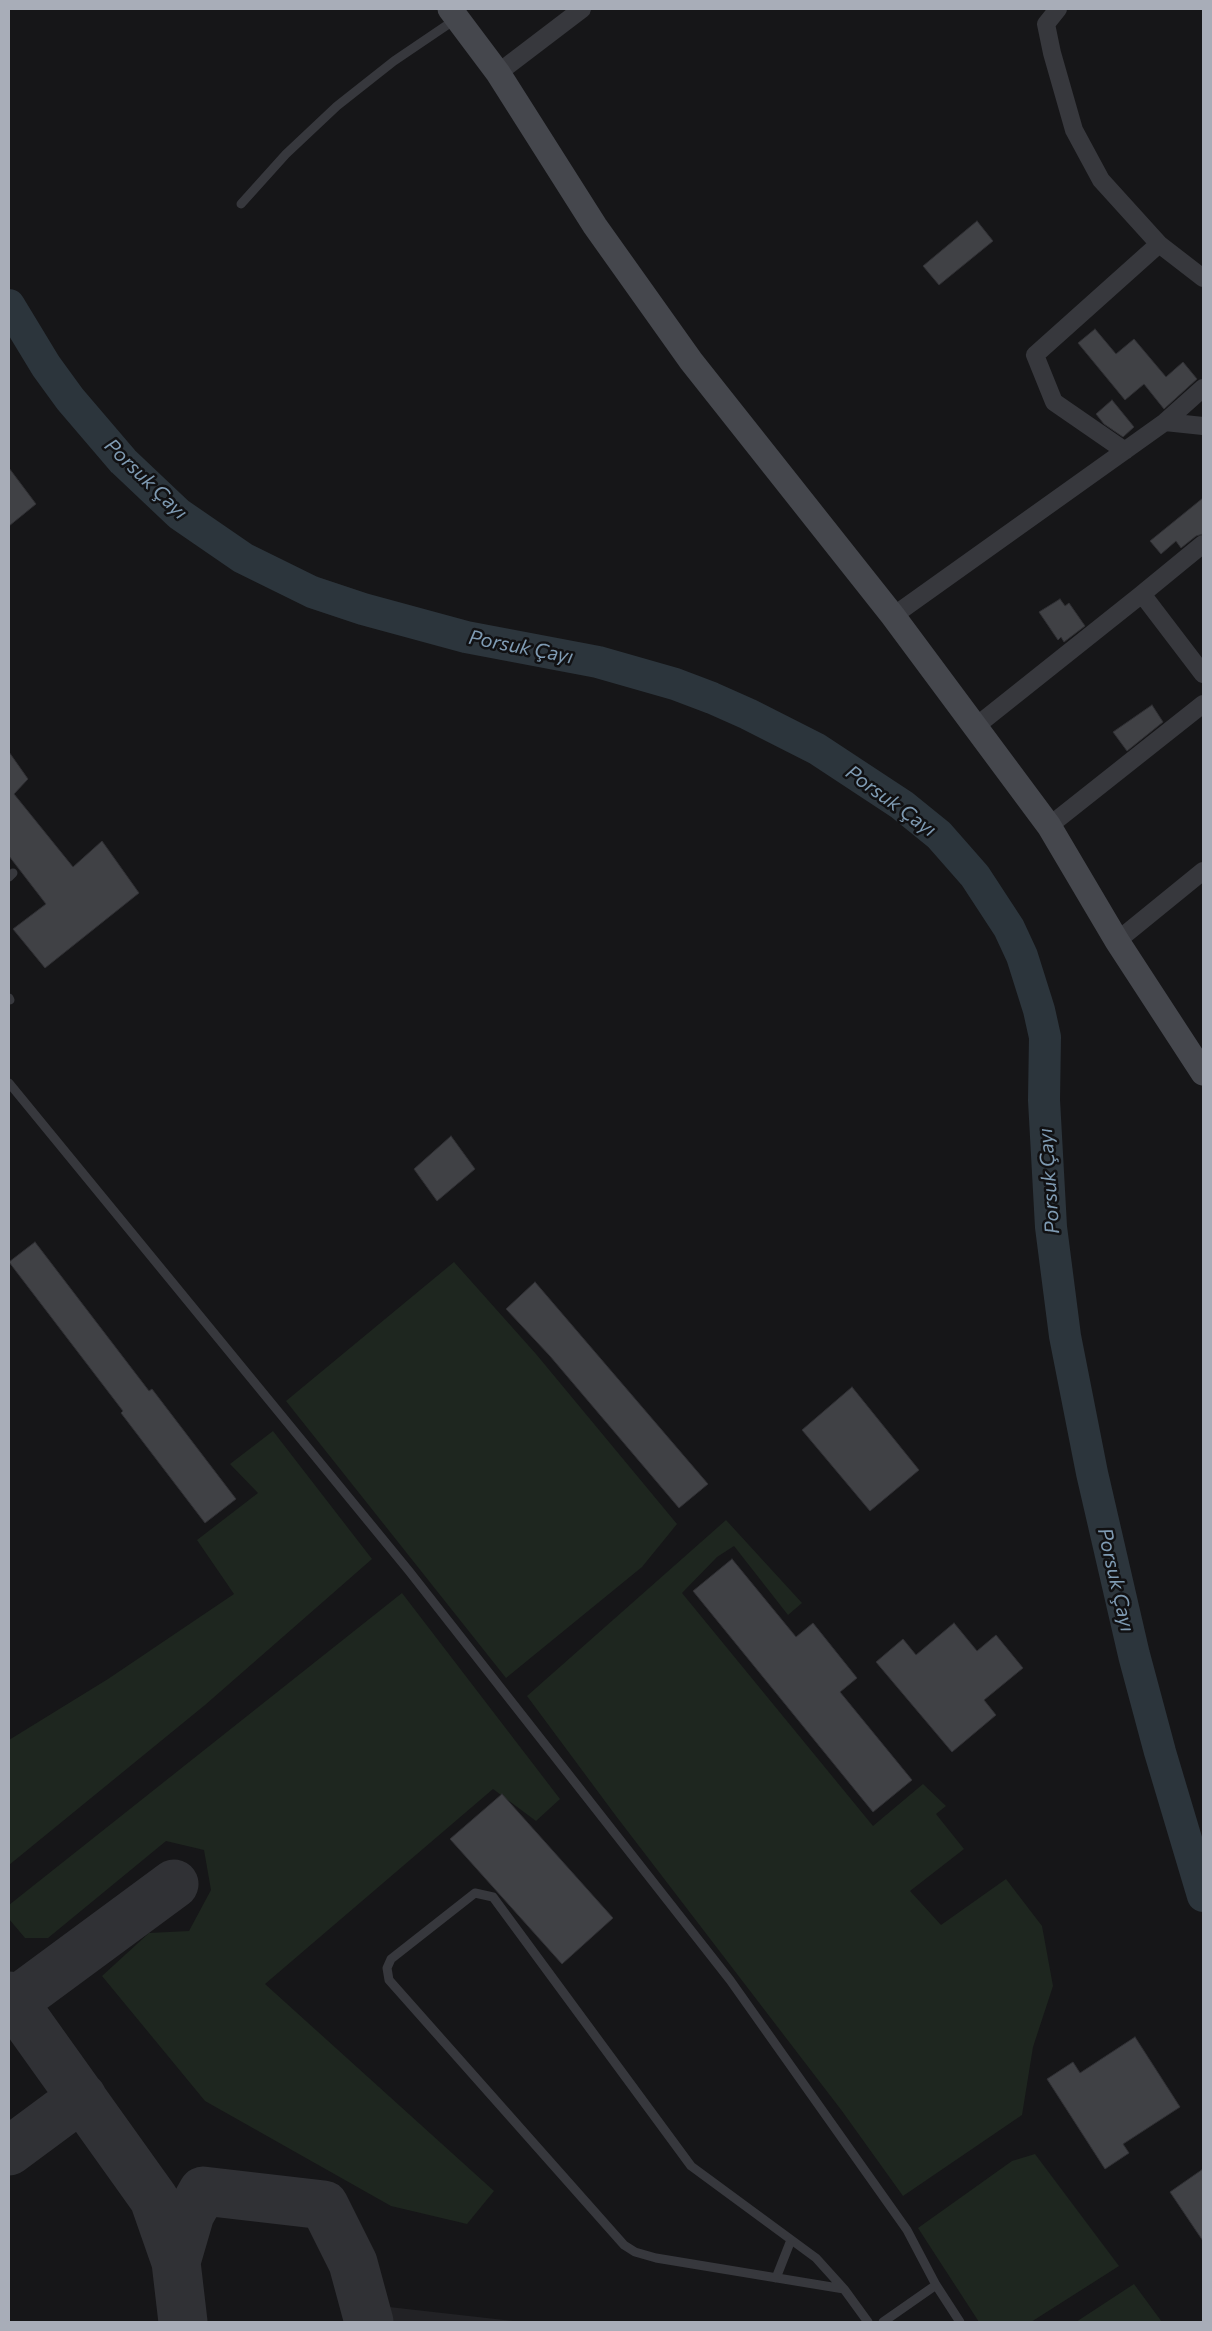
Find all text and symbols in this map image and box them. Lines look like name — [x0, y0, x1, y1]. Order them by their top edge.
water label: Porsuk Çayı — [100, 434, 192, 524]
water label: Porsuk Çayı — [467, 625, 575, 669]
water label: Porsuk Çayı — [841, 760, 941, 842]
water label: Porsuk Çayı — [1033, 1127, 1065, 1235]
water label: Porsuk Çayı — [1092, 1526, 1140, 1634]

